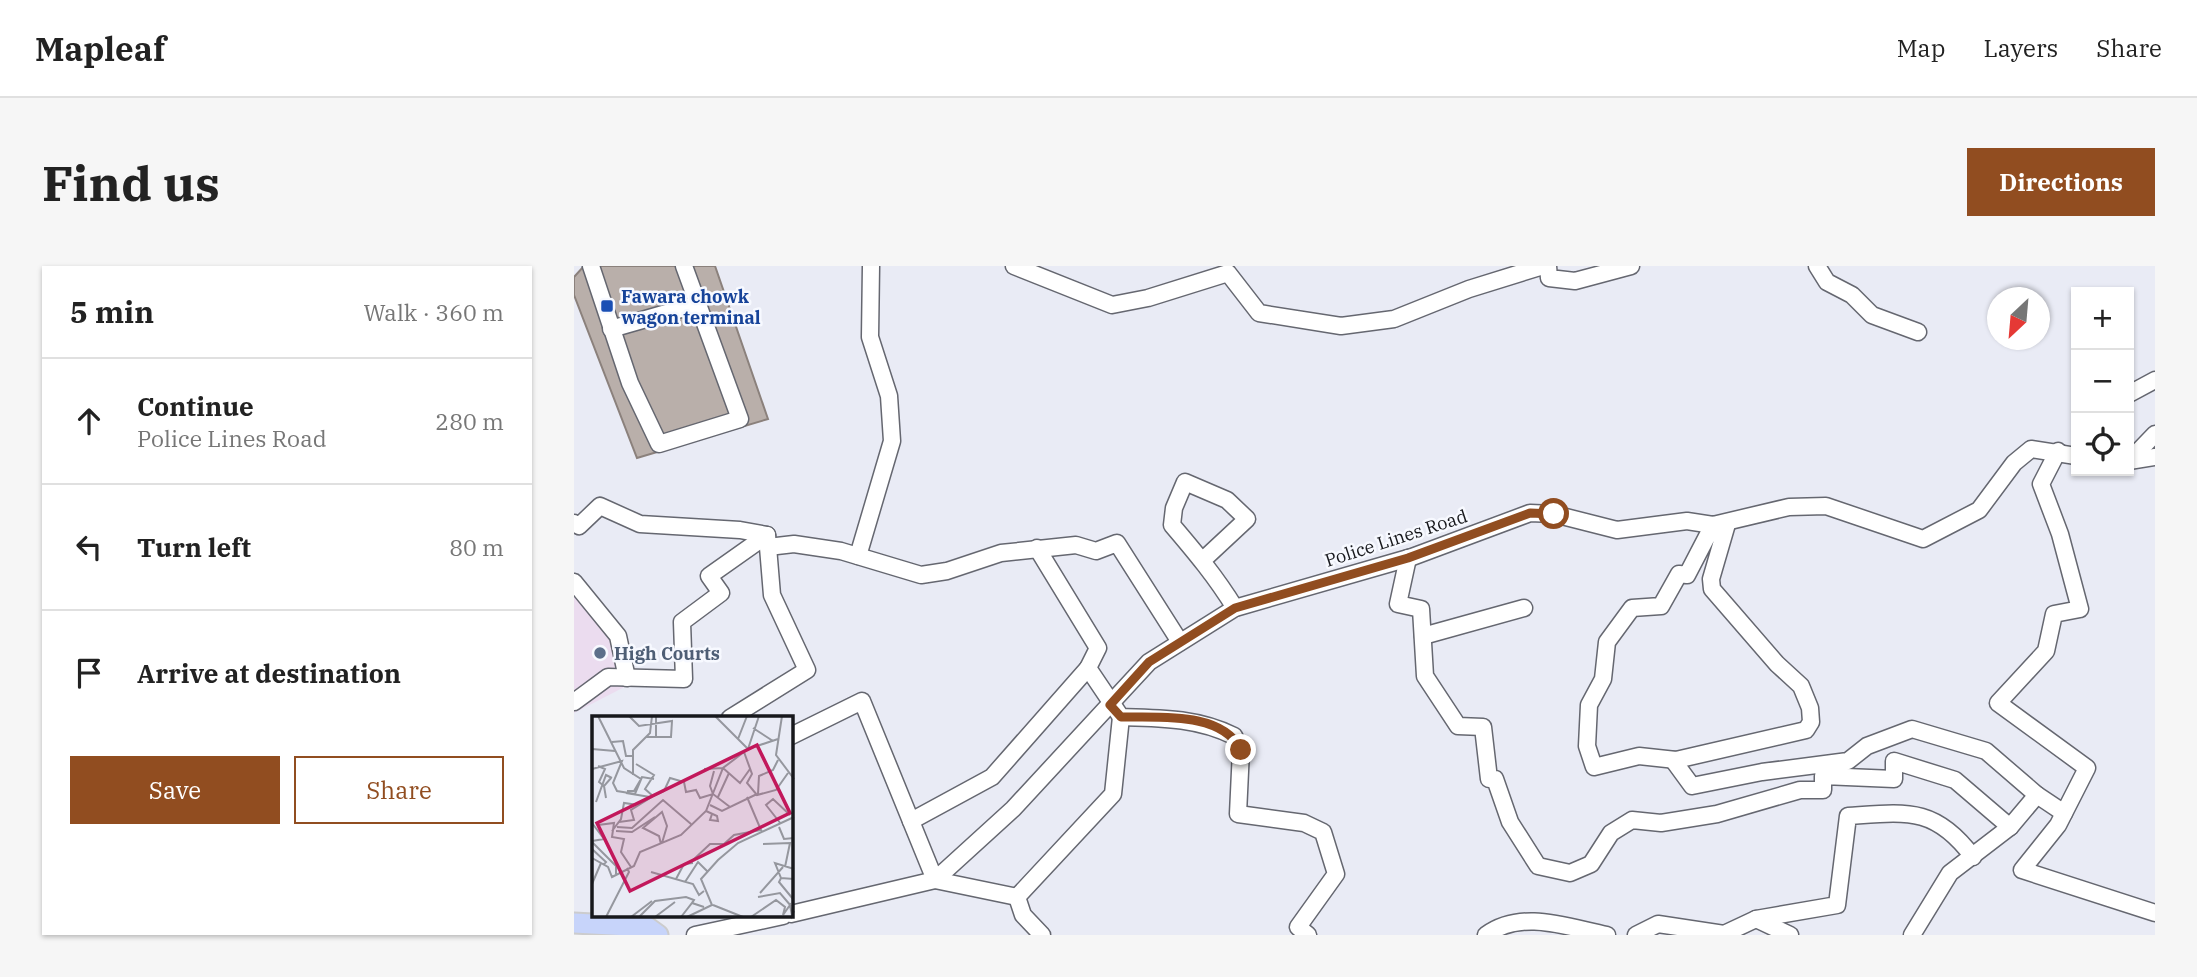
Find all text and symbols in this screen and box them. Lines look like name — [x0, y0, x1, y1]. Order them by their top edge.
text: Mapleaf — [35, 27, 166, 70]
text: Map — [1897, 32, 1945, 64]
text: Layers — [1983, 32, 2058, 64]
text: Share — [2096, 32, 2162, 64]
button: Directions — [1967, 148, 2155, 216]
text: Find us — [42, 151, 220, 214]
place label: Fawara chowk wagon terminal — [621, 285, 761, 329]
north arrow — [1987, 287, 2050, 350]
map controls — [2071, 287, 2134, 476]
button: + — [2071, 287, 2134, 350]
text: 5 min — [70, 292, 154, 331]
text: Walk · 360 m — [363, 297, 504, 327]
marker: Fawara chowk wagon terminal — [599, 298, 615, 314]
button: − — [2071, 350, 2134, 413]
text: Continue — [137, 389, 254, 423]
icon: ahead — [70, 402, 108, 440]
text: 280 m — [435, 406, 504, 436]
button: locate — [2071, 413, 2134, 476]
text: Police Lines Road — [137, 423, 327, 453]
route start — [1538, 498, 1569, 529]
street label: Police Lines Road — [1322, 504, 1470, 572]
icon: left — [70, 528, 108, 566]
text: Turn left — [137, 530, 251, 564]
text: 80 m — [449, 532, 504, 562]
place label: High Courts — [614, 642, 720, 665]
marker: High Courts — [592, 645, 608, 661]
icon: arrive — [70, 654, 108, 692]
text: Arrive at destination — [137, 656, 401, 690]
inset map — [592, 716, 793, 918]
route end — [1225, 734, 1256, 765]
button: Save — [70, 756, 280, 824]
button: Share — [294, 756, 504, 824]

